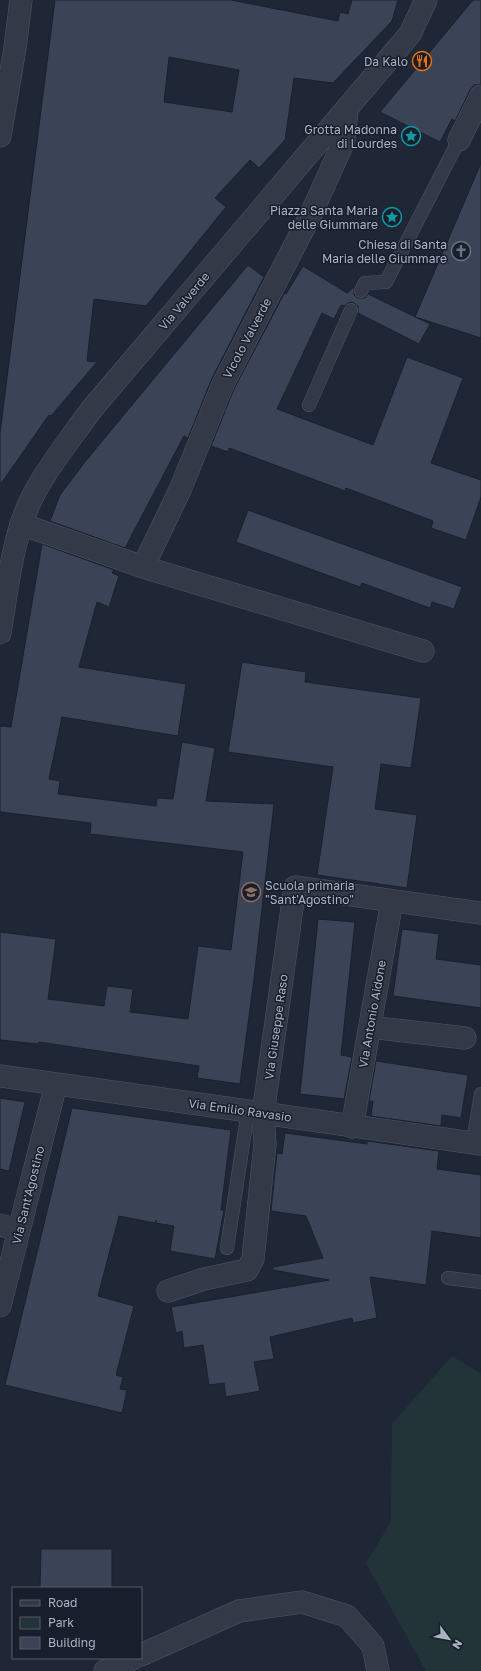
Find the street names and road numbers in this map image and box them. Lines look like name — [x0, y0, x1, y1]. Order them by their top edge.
street label: Via Valverde — [155, 269, 213, 333]
street label: Vicolo Valverde — [219, 295, 275, 381]
street label: Via Antonio Aidone — [355, 959, 389, 1069]
street label: Via Giuseppe Raso — [261, 973, 291, 1081]
street label: Via Emilio Ravasio — [187, 1095, 293, 1125]
street label: Via Sant'Agostino — [9, 1144, 47, 1246]

